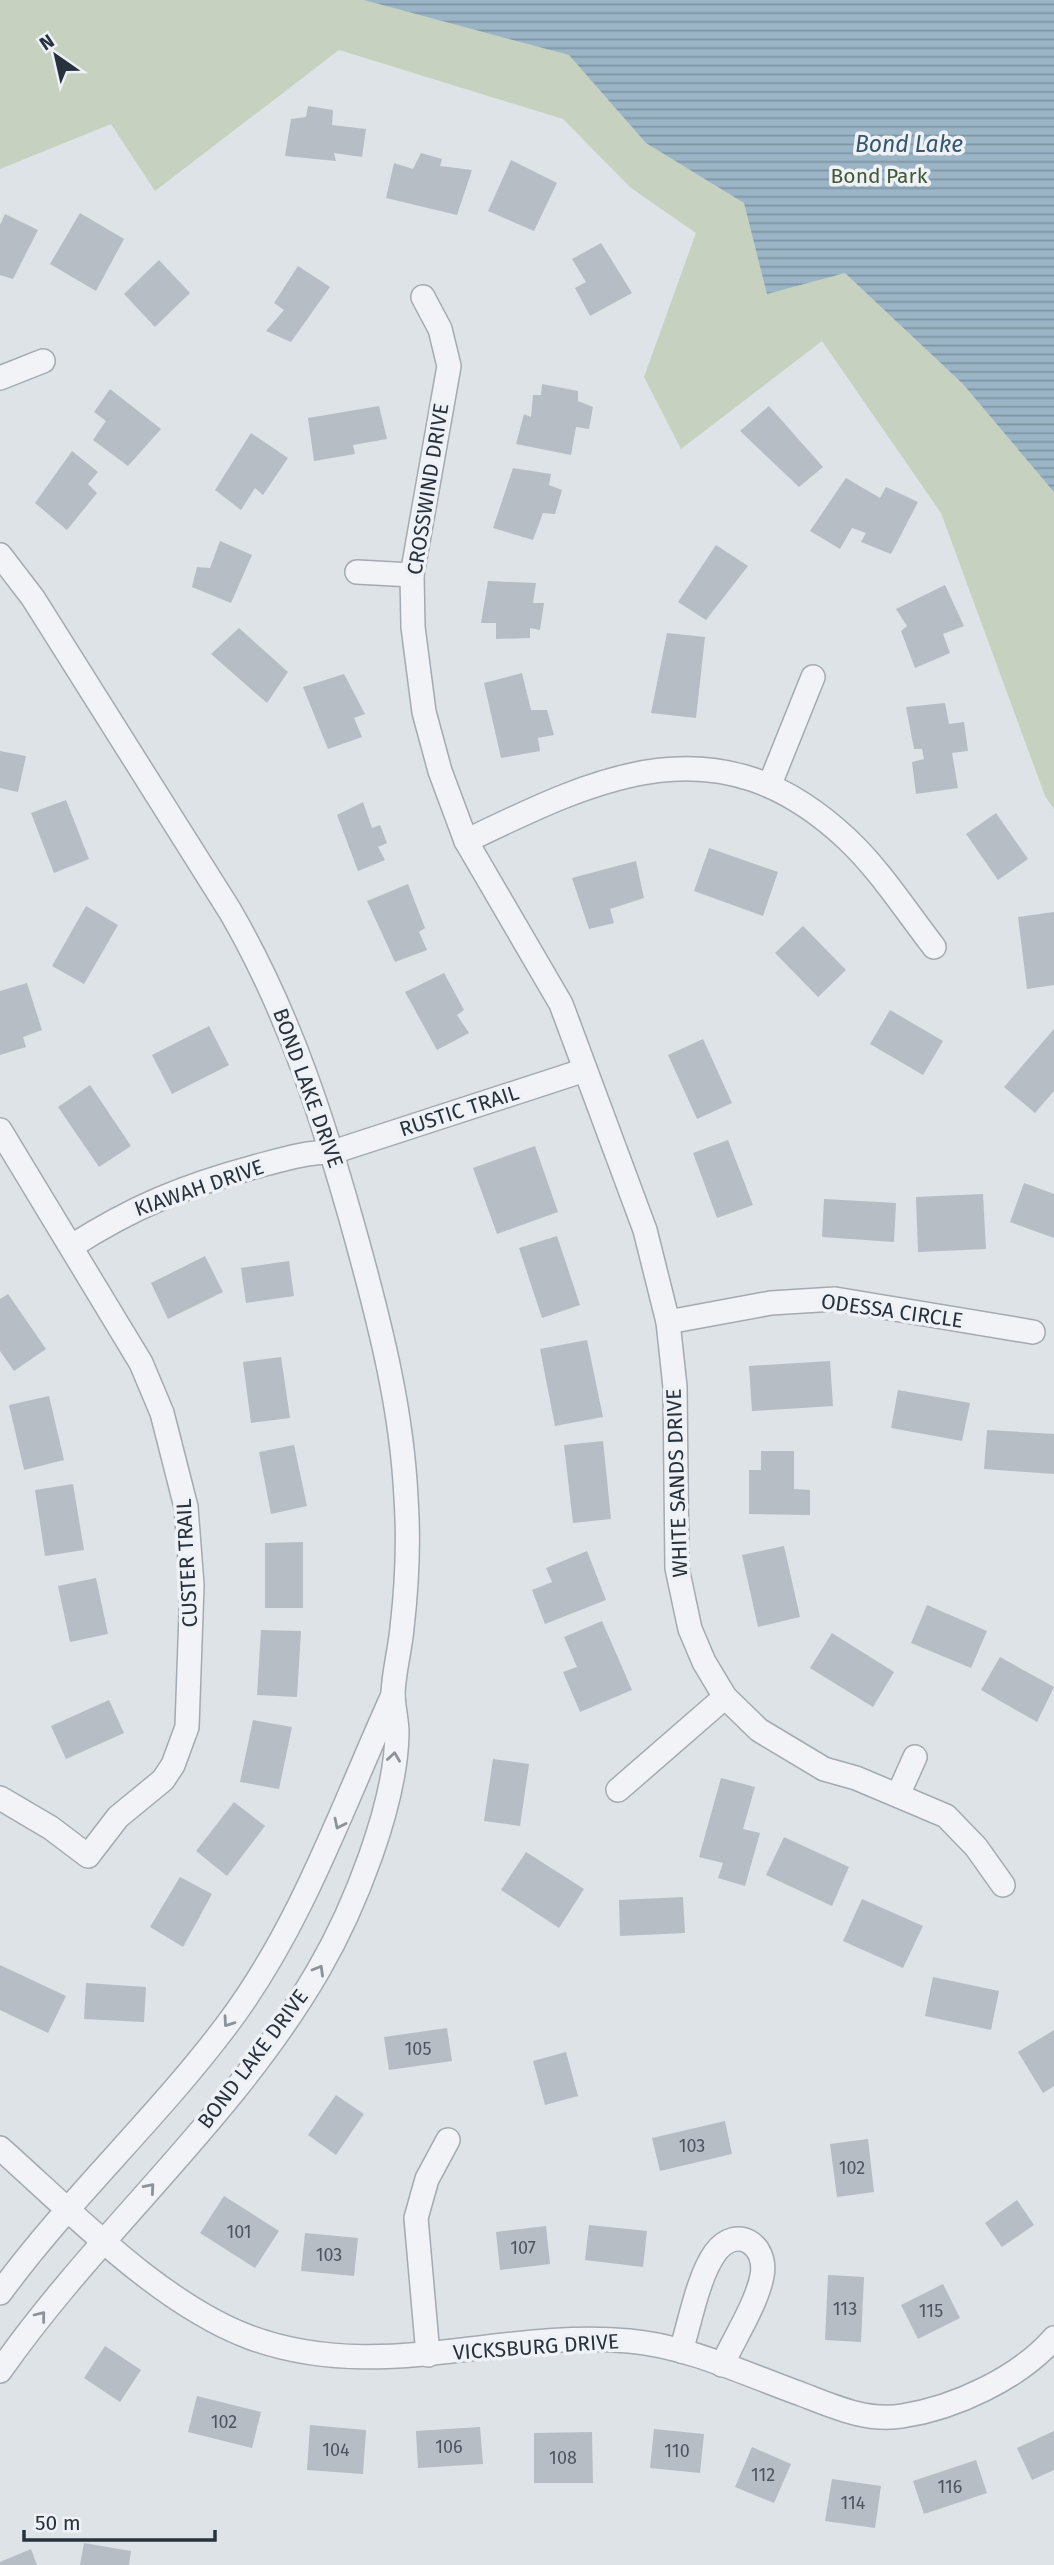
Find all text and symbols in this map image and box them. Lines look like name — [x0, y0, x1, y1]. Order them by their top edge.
north arrow — [21, 21, 91, 91]
text: N — [35, 29, 58, 55]
water label: Bond Lake — [855, 130, 963, 158]
park label: Bond Park — [831, 163, 928, 189]
street label: CROSSWIND DRIVE — [402, 401, 454, 577]
street label: BOND LAKE DRIVE — [267, 1005, 349, 1171]
street label: RUSTIC TRAIL — [396, 1079, 522, 1143]
street label: KIAWAH DRIVE — [131, 1154, 267, 1222]
street label: ODESSA CIRCLE — [819, 1288, 965, 1334]
street label: WHITE SANDS DRIVE — [661, 1388, 693, 1578]
street label: CUSTER TRAIL — [171, 1497, 203, 1628]
one-way arrow — [386, 1751, 401, 1763]
one-way arrow — [333, 1817, 347, 1829]
one-way arrow — [310, 1965, 323, 1978]
street label: BOND LAKE DRIVE — [192, 1984, 314, 2134]
one-way arrow — [224, 2015, 236, 2027]
house number: 105 — [405, 2038, 431, 2060]
house number: 103 — [679, 2135, 705, 2157]
house number: 102 — [839, 2157, 865, 2179]
one-way arrow — [142, 2183, 154, 2196]
house number: 101 — [226, 2221, 252, 2243]
house number: 107 — [510, 2237, 536, 2259]
house number: 103 — [316, 2244, 342, 2266]
house number: 113 — [833, 2298, 857, 2320]
house number: 115 — [919, 2300, 943, 2322]
one-way arrow — [32, 2311, 45, 2324]
street label: VICKSBURG DRIVE — [452, 2328, 620, 2366]
house number: 102 — [211, 2411, 237, 2433]
house number: 106 — [435, 2436, 463, 2458]
house number: 104 — [322, 2439, 350, 2461]
house number: 110 — [664, 2440, 690, 2462]
house number: 108 — [549, 2447, 577, 2469]
house number: 112 — [751, 2464, 775, 2486]
house number: 116 — [938, 2476, 962, 2498]
house number: 114 — [841, 2492, 866, 2514]
scale bar — [24, 2498, 215, 2542]
text: 50 m — [35, 2510, 81, 2536]

